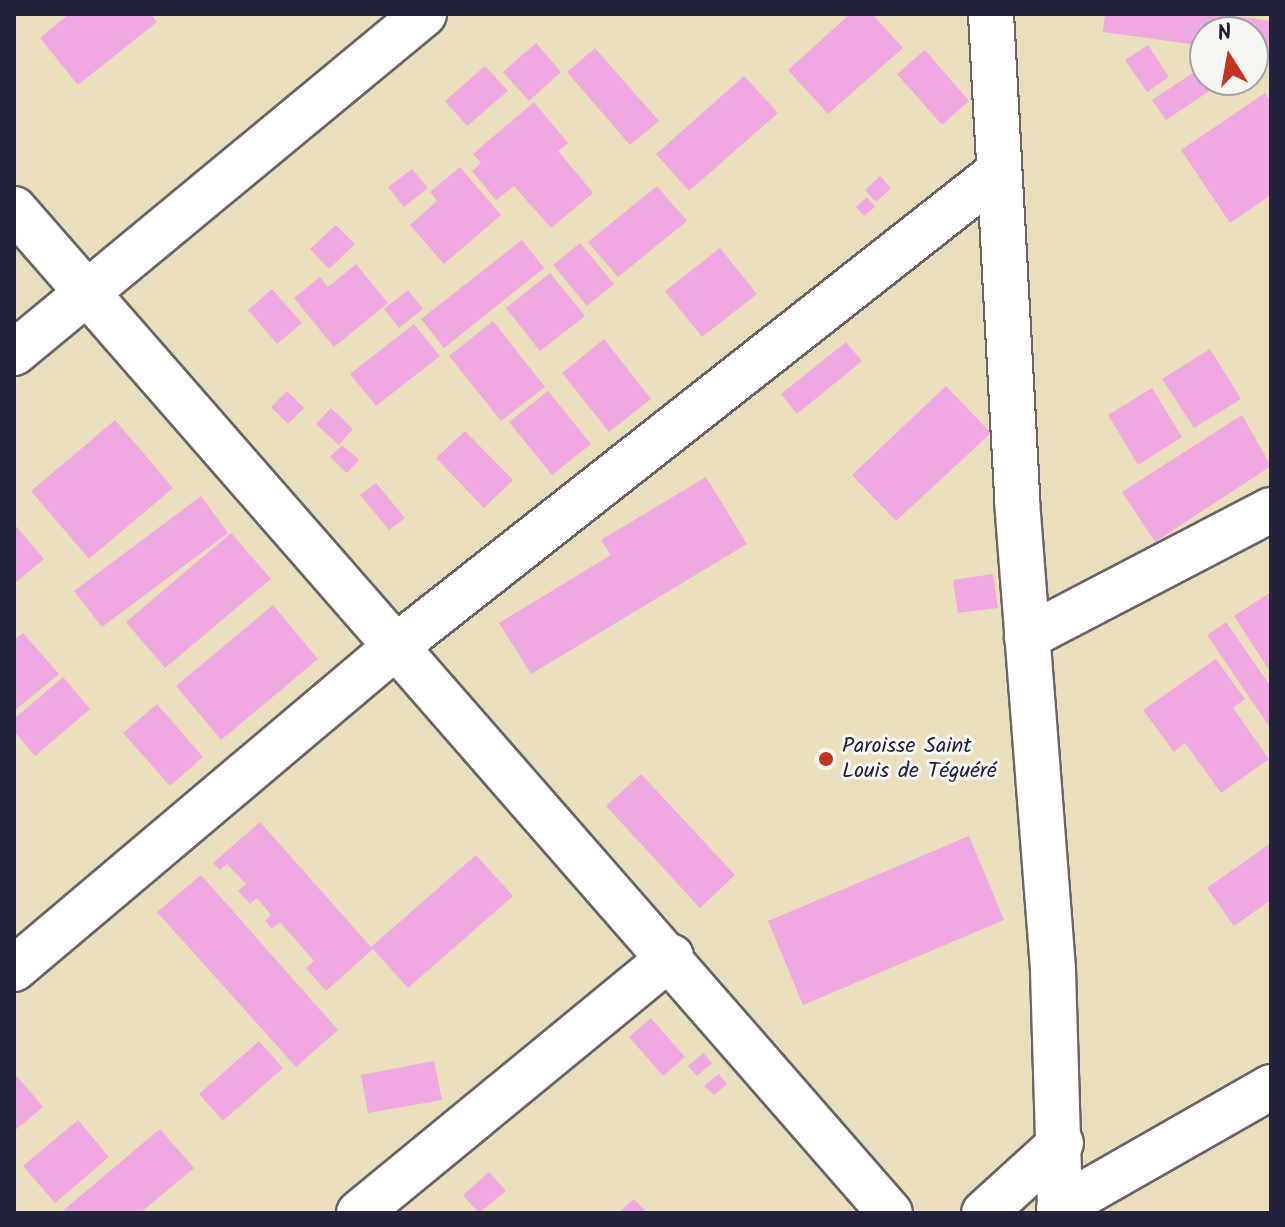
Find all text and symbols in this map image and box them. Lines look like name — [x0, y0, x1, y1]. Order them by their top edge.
text: N — [1215, 15, 1235, 52]
north arrow — [1189, 16, 1269, 96]
place label: Paroisse Saint Louis de Téguéré — [842, 733, 997, 784]
marker: Paroisse Saint Louis de Téguéré — [817, 750, 835, 768]

